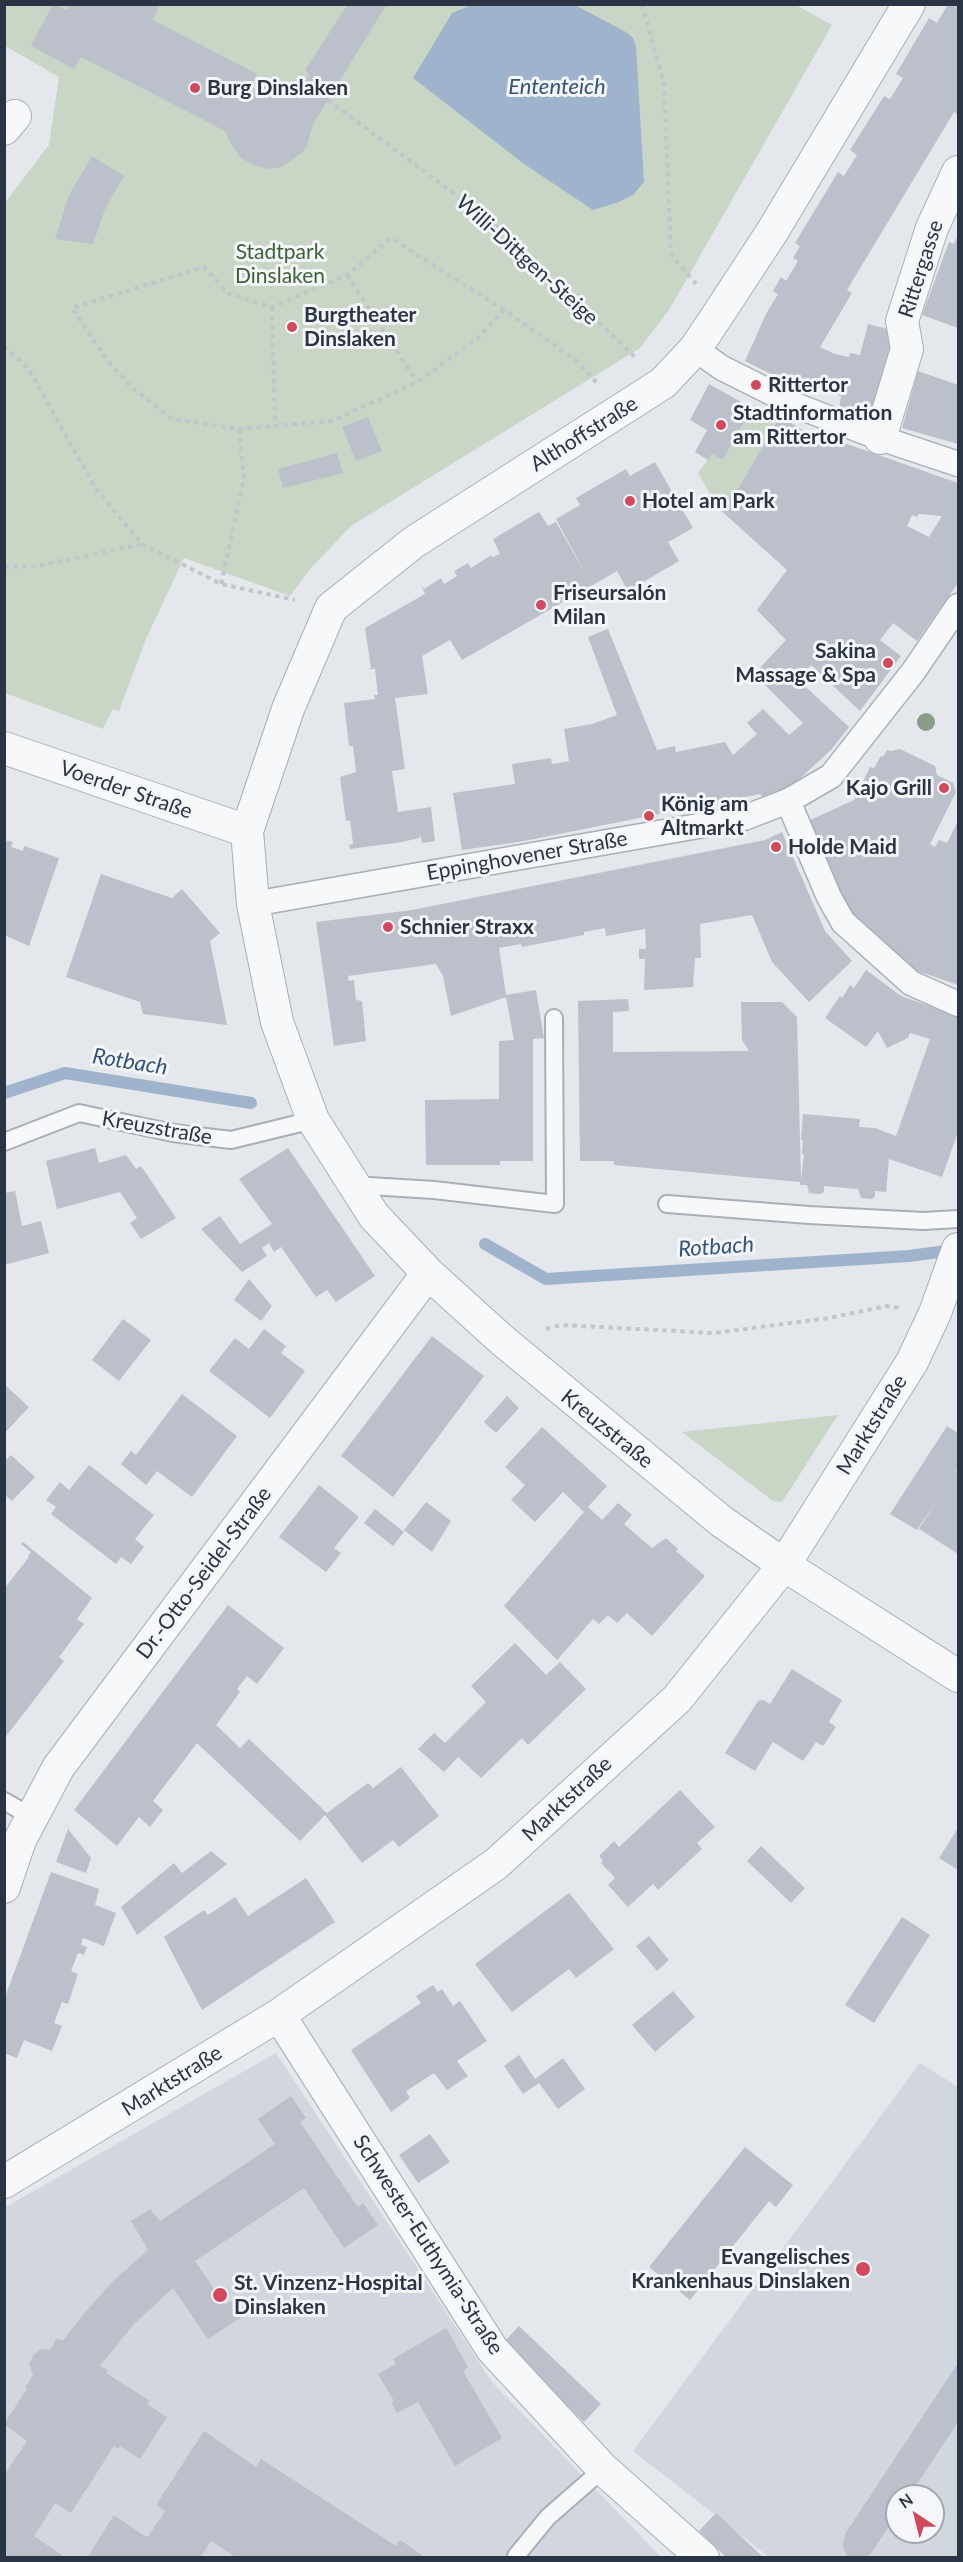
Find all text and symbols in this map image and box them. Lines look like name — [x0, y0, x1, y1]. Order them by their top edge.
water label: Ententeich — [508, 74, 606, 100]
place label: Burg Dinslaken — [207, 75, 348, 101]
marker: Burg Dinslaken — [188, 81, 202, 95]
street label: Willi-Dittgen-Steige — [451, 190, 603, 330]
street label: Rittergasse — [893, 217, 949, 321]
park label: Stadtpark Dinslaken — [235, 239, 325, 289]
place label: Burgtheater Dinslaken — [304, 302, 416, 352]
marker: Burgtheater Dinslaken — [285, 320, 299, 334]
place label: Rittertor — [768, 372, 848, 398]
marker: Rittertor — [749, 378, 763, 392]
street label: Althoffstraße — [526, 391, 642, 477]
place label: Stadtinformation am Rittertor — [733, 400, 892, 450]
marker: Stadtinformation am Rittertor — [714, 418, 728, 432]
place label: Hotel am Park — [642, 488, 775, 514]
marker: Hotel am Park — [623, 494, 637, 508]
place label: Friseursalón Milan — [553, 580, 666, 630]
marker: Friseursalón Milan — [534, 598, 548, 612]
place label: Sakina Massage & Spa — [735, 638, 876, 688]
marker: Sakina Massage & Spa — [881, 656, 895, 670]
street label: Voerder Straße — [56, 756, 196, 824]
place label: Kajo Grill — [846, 775, 932, 801]
marker: Kajo Grill — [937, 781, 951, 795]
place label: König am Altmarkt — [661, 791, 748, 841]
marker: König am Altmarkt — [642, 809, 656, 823]
street label: Eppinghovener Straße — [425, 826, 629, 886]
place label: Holde Maid — [788, 834, 897, 860]
marker: Holde Maid — [769, 840, 783, 854]
place label: Schnier Straxx — [400, 914, 534, 940]
marker: Schnier Straxx — [381, 920, 395, 934]
water label: Rotbach — [91, 1043, 169, 1081]
street label: Kreuzstraße — [100, 1106, 214, 1150]
water label: Rotbach — [677, 1231, 755, 1263]
street label: Marktstraße — [831, 1370, 913, 1480]
street label: Kreuzstraße — [556, 1384, 658, 1474]
street label: Dr.-Otto-Seidel-Straße — [131, 1482, 277, 1664]
street label: Marktstraße — [517, 1751, 617, 1847]
street label: Marktstraße — [117, 2040, 227, 2122]
street label: Schwester-Euthymia-Straße — [348, 2131, 508, 2359]
place label: Evangelisches Krankenhaus Dinslaken — [631, 2244, 850, 2294]
marker: Evangelisches Krankenhaus Dinslaken — [854, 2260, 872, 2278]
place label: St. Vinzenz-Hospital Dinslaken — [234, 2270, 423, 2320]
marker: St. Vinzenz-Hospital Dinslaken — [211, 2286, 229, 2304]
north arrow — [885, 2484, 945, 2544]
text: N — [895, 2489, 916, 2512]

